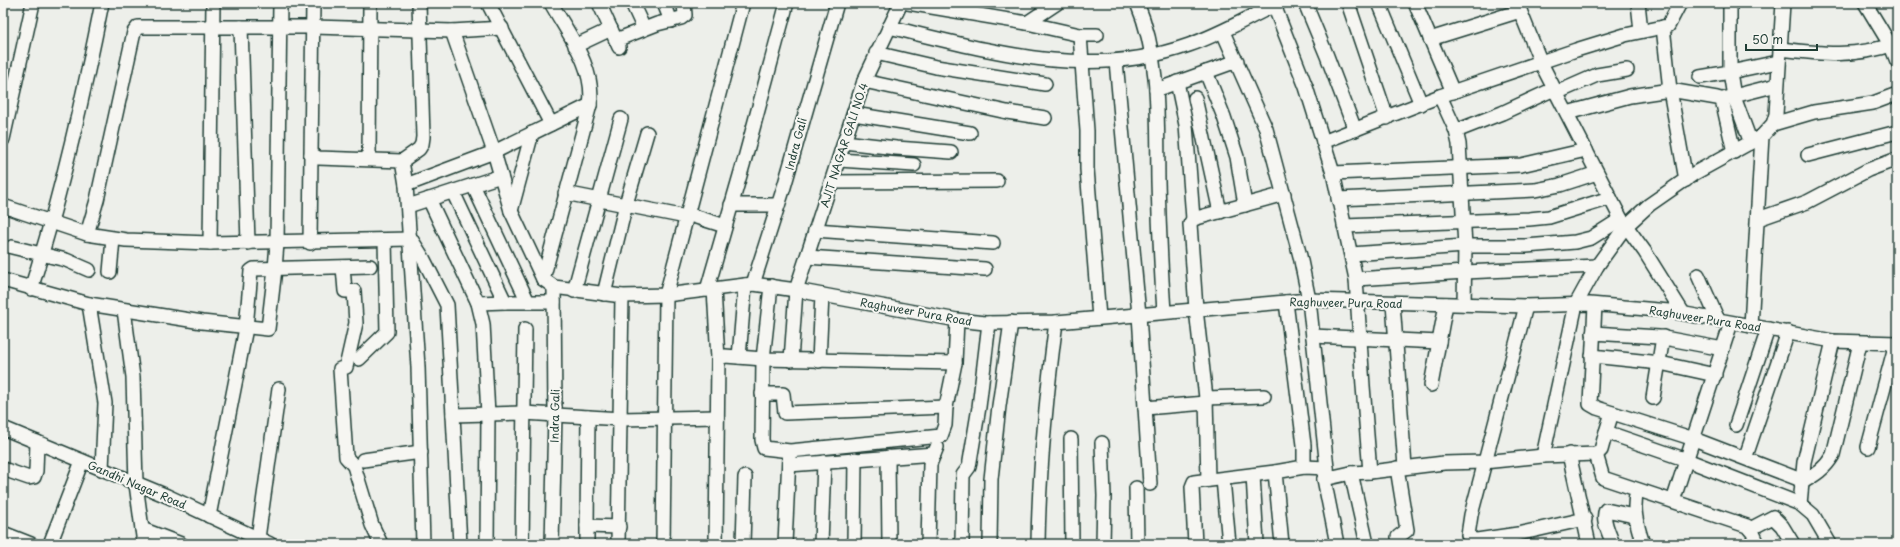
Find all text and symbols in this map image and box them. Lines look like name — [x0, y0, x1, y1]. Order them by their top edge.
scale bar — [1746, 26, 1817, 52]
text: 50 m — [1752, 30, 1783, 48]
street label: AJIT NAGAR GALI NO.4 — [815, 80, 872, 209]
street label: Indra Gali — [780, 116, 811, 172]
street label: Raghuveer Pura Road — [859, 293, 973, 330]
street label: Raghuveer Pura Road — [1289, 293, 1403, 312]
street label: Raghuveer Pura Road — [1648, 301, 1762, 336]
street label: Indra Gali — [546, 389, 563, 443]
street label: Gandhi Nagar Road — [85, 456, 190, 513]

